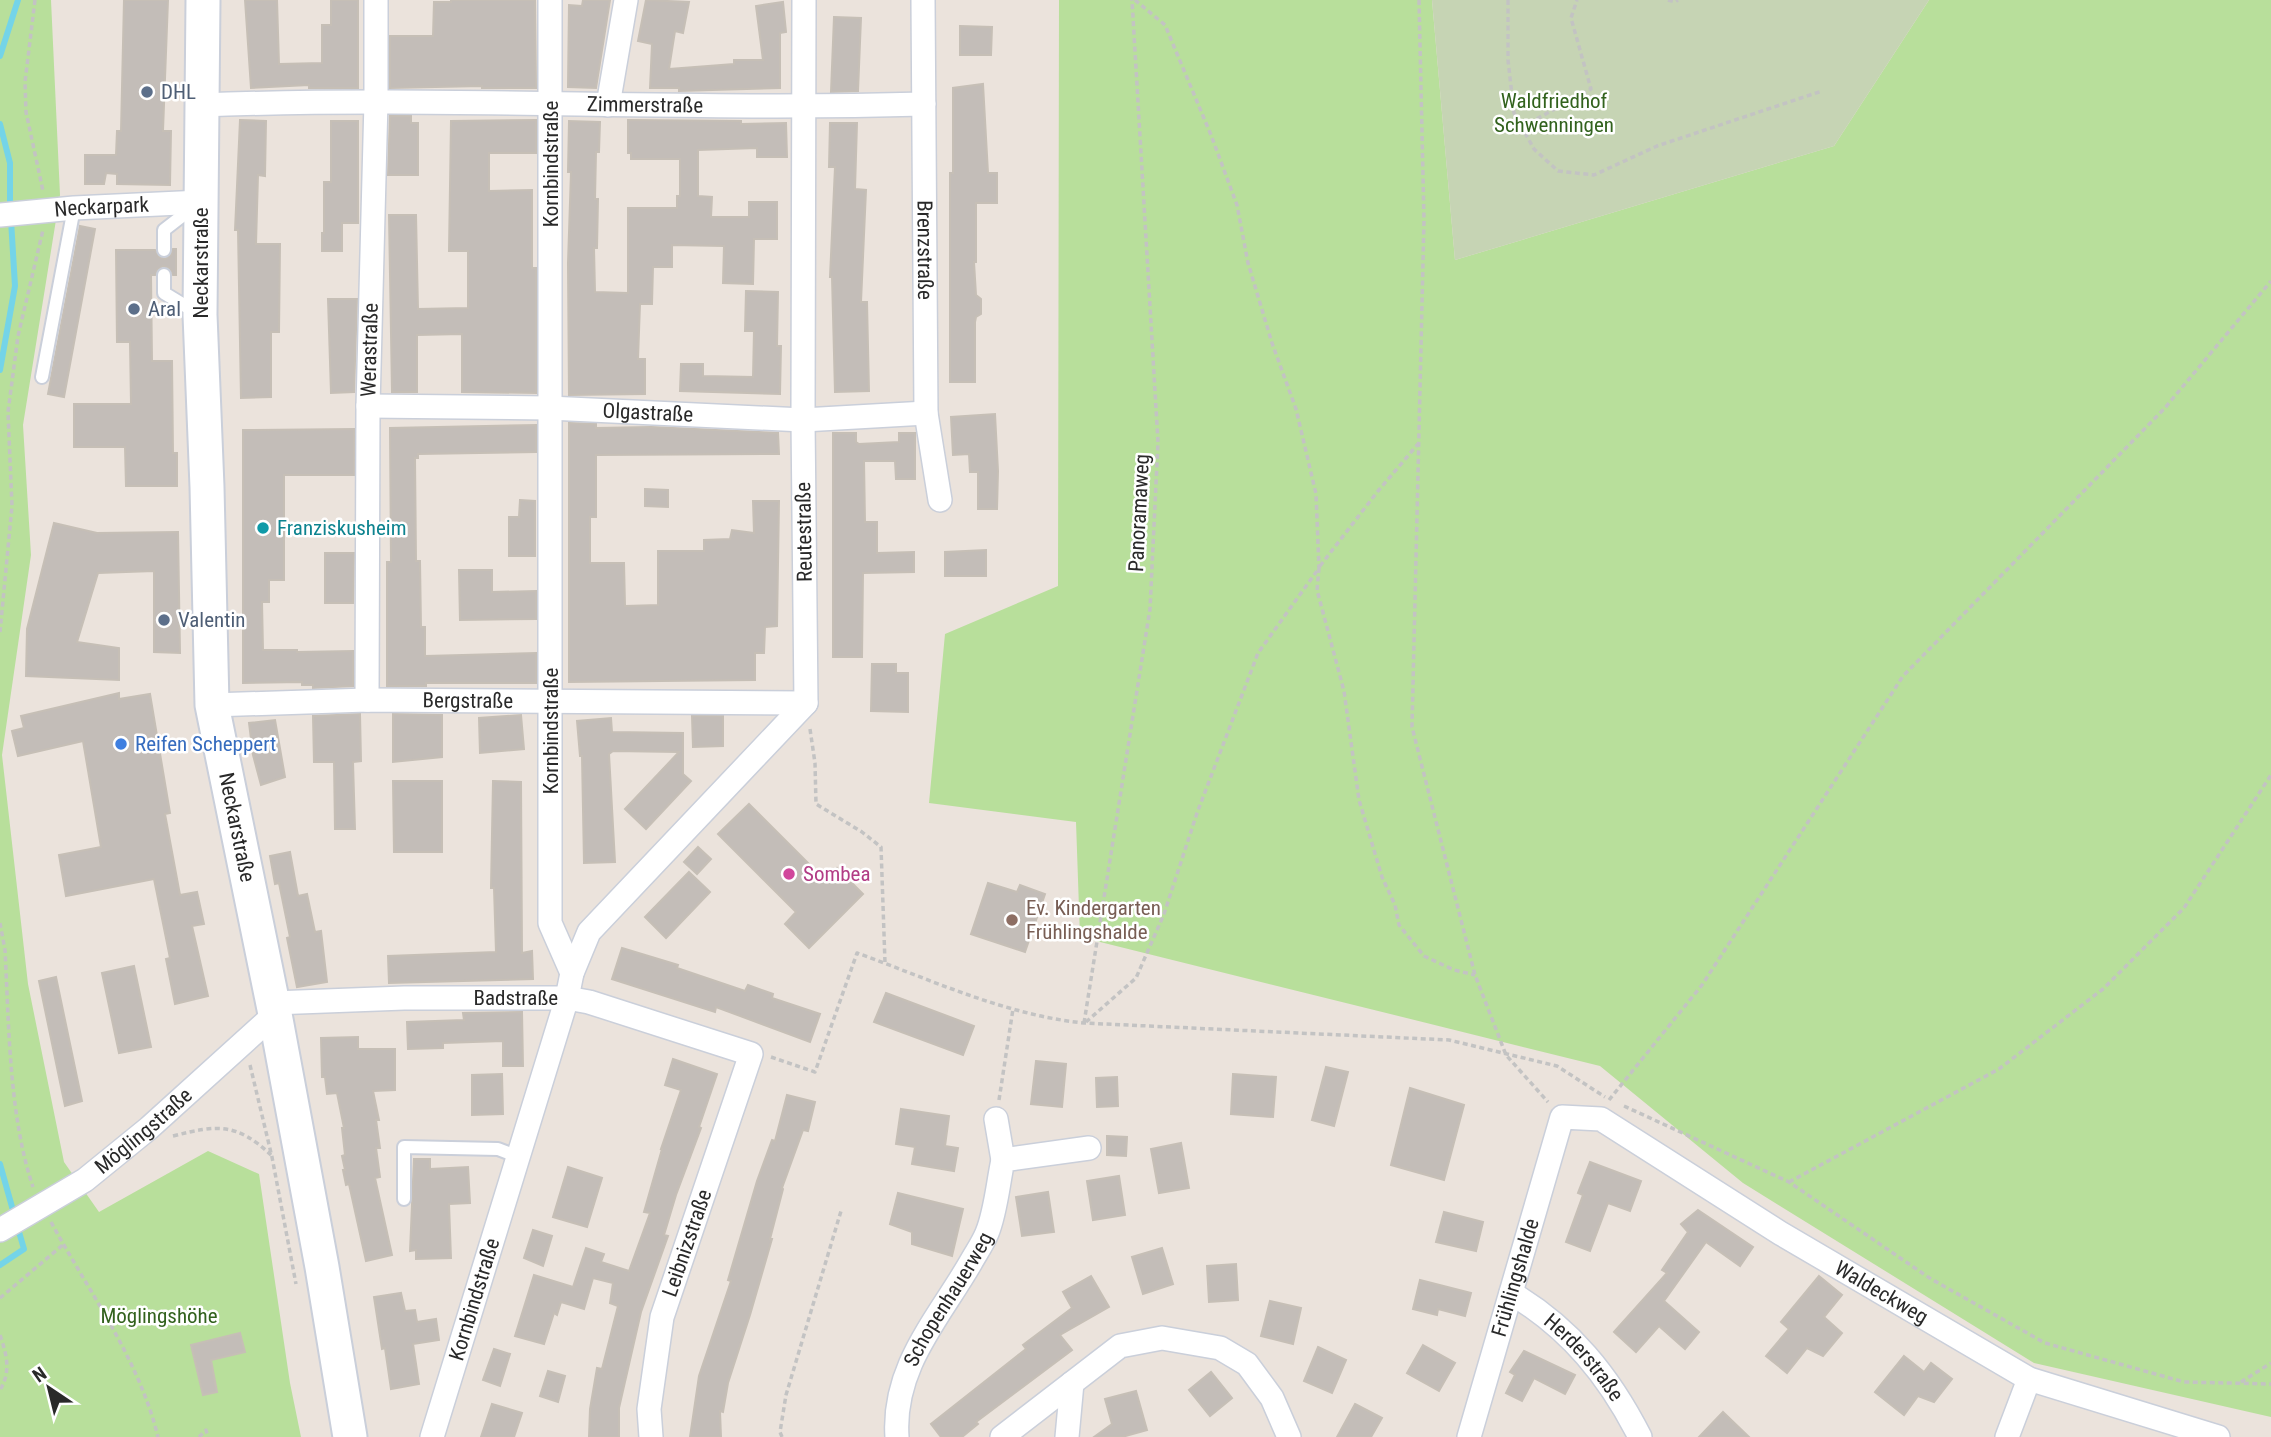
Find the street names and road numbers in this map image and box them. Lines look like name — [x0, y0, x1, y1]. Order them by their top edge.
street label: Zimmerstraße — [587, 92, 703, 118]
street label: Kornbindstraße — [539, 100, 563, 227]
street label: Neckarpark — [53, 192, 150, 222]
street label: Brenzstraße — [912, 200, 937, 300]
street label: Neckarstraße — [189, 207, 213, 319]
street label: Werastraße — [356, 302, 383, 397]
street label: Olgastraße — [602, 399, 694, 427]
street label: Panoramaweg — [1124, 453, 1154, 573]
street label: Reutestraße — [791, 482, 817, 582]
street label: Kornbindstraße — [539, 667, 563, 794]
street label: Bergstraße — [423, 688, 513, 713]
street label: Neckarstraße — [214, 770, 260, 884]
street label: Badstraße — [474, 986, 558, 1010]
street label: Möglingstraße — [90, 1083, 197, 1179]
street label: Leibnizstraße — [657, 1186, 717, 1300]
street label: Frühlingshalde — [1487, 1216, 1544, 1339]
street label: Schopenhauerweg — [899, 1228, 998, 1370]
street label: Kornbindstraße — [444, 1235, 504, 1363]
street label: Waldeckweg — [1830, 1256, 1932, 1329]
street label: Herderstraße — [1539, 1309, 1629, 1406]

